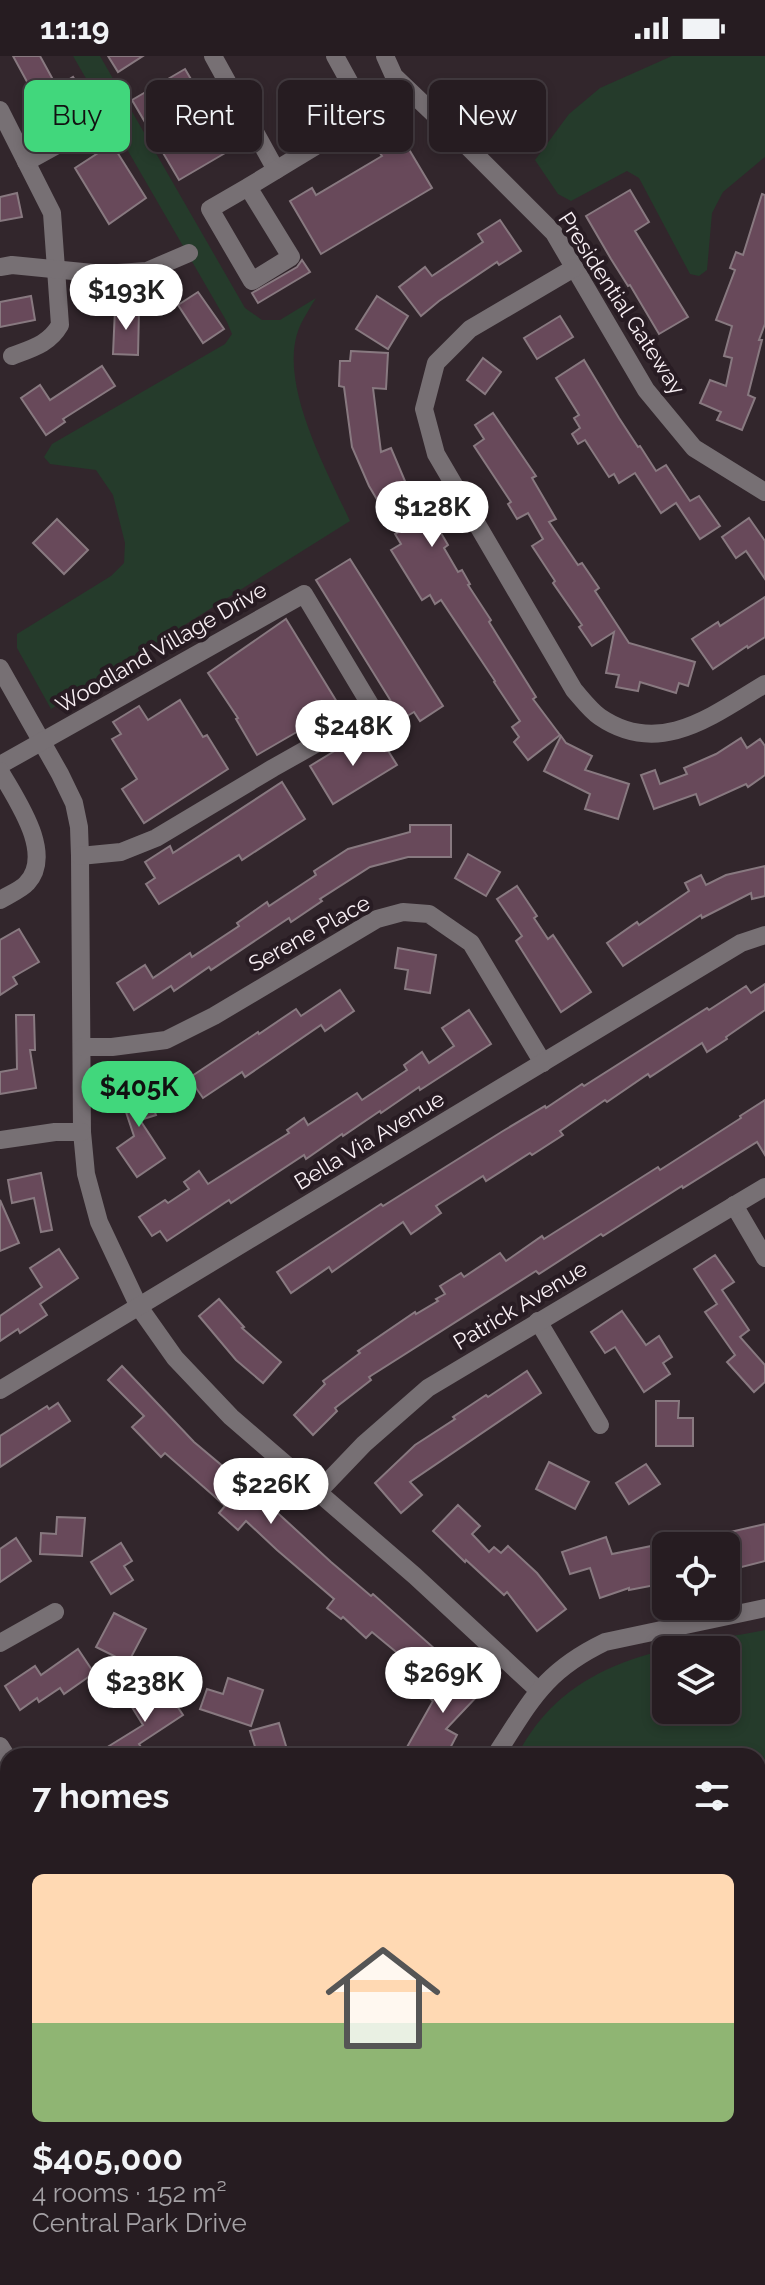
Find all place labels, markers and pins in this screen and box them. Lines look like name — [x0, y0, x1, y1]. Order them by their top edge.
pin: $193K — [70, 264, 182, 332]
pin: $128K — [376, 481, 488, 549]
pin: $248K — [297, 700, 409, 768]
pin: $405K — [83, 1061, 195, 1129]
pin: $226K — [215, 1458, 327, 1526]
pin: $269K — [387, 1647, 499, 1715]
pin: $238K — [89, 1656, 201, 1724]

